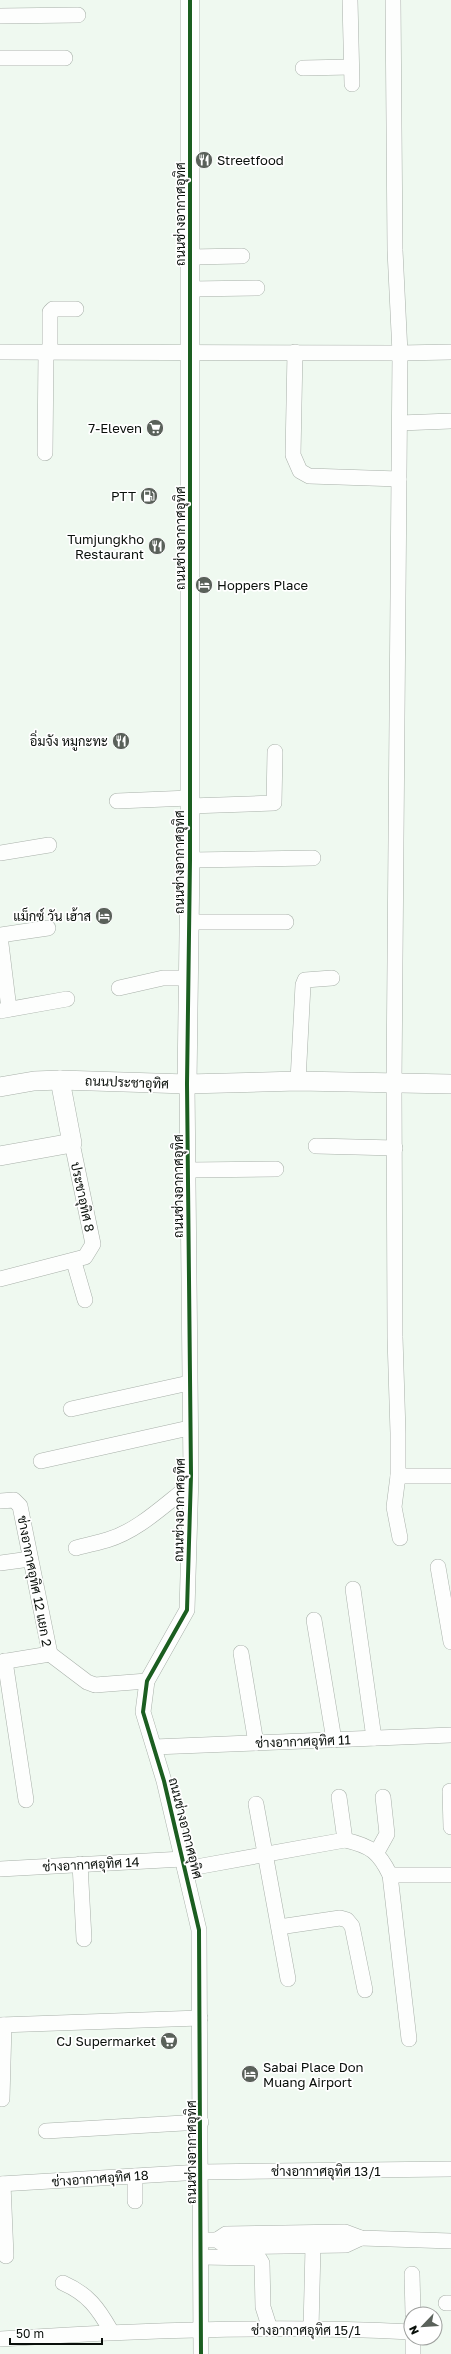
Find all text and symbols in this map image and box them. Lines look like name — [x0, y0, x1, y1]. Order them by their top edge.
restaurant icon: Streetfood — [194, 150, 214, 170]
place label: Streetfood — [217, 152, 284, 168]
street label: ถนนช่างอากาศอุทิศ — [172, 162, 190, 266]
supermarket icon: 7-Eleven — [145, 418, 165, 438]
place label: 7-Eleven — [88, 420, 142, 436]
fuel station icon: PTT — [139, 486, 159, 506]
street label: ถนนช่างอากาศอุทิศ — [172, 486, 190, 590]
place label: PTT — [111, 488, 136, 504]
place label: Tumjungkho Restaurant — [67, 531, 144, 562]
restaurant icon: Tumjungkho Restaurant — [147, 536, 167, 556]
hotel icon: Hoppers Place — [194, 575, 214, 595]
place label: Hoppers Place — [217, 577, 308, 593]
place label: อิ่มจัง หมูกะทะ — [30, 730, 108, 751]
restaurant icon: อิ่มจัง หมูกะทะ — [111, 731, 131, 751]
street label: ถนนช่างอากาศอุทิศ — [171, 810, 189, 914]
hotel icon: แม็กซ์ วัน เฮ้าส — [94, 906, 114, 926]
place label: แม็กซ์ วัน เฮ้าส — [13, 907, 91, 924]
street label: ถนนประชาอุทิศ — [85, 1073, 169, 1093]
street label: ถนนช่างอากาศอุทิศ — [170, 1134, 188, 1238]
street label: ประชาอุทิศ 8 — [66, 1161, 98, 1234]
street label: ถนนช่างอากาศอุทิศ — [170, 1458, 190, 1562]
street label: ช่างอากาศอุทิศ 12 แยก 2 — [12, 1514, 56, 1648]
street label: ช่างอากาศอุทิศ 11 — [255, 1731, 351, 1753]
street label: ถนนช่างอากาศอุทิศ — [164, 1776, 206, 1881]
street label: ช่างอากาศอุทิศ 14 — [42, 1853, 140, 1877]
supermarket icon: CJ Supermarket — [159, 2031, 179, 2051]
place label: CJ Supermarket — [56, 2033, 156, 2049]
place label: Sabai Place Don Muang Airport — [263, 2059, 364, 2090]
hotel icon: Sabai Place Don Muang Airport — [240, 2064, 260, 2084]
street label: ถนนช่างอากาศอุทิศ — [183, 2100, 201, 2204]
street label: ช่างอากาศอุทิศ 13/1 — [271, 2163, 381, 2181]
street label: ช่างอากาศอุทิศ 18 — [51, 2167, 149, 2191]
north arrow — [403, 2306, 443, 2346]
scale bar — [10, 2320, 102, 2346]
street label: ช่างอากาศอุทิศ 15/1 — [251, 2322, 361, 2340]
text: N — [406, 2324, 421, 2337]
text: 50 m — [16, 2326, 44, 2341]

